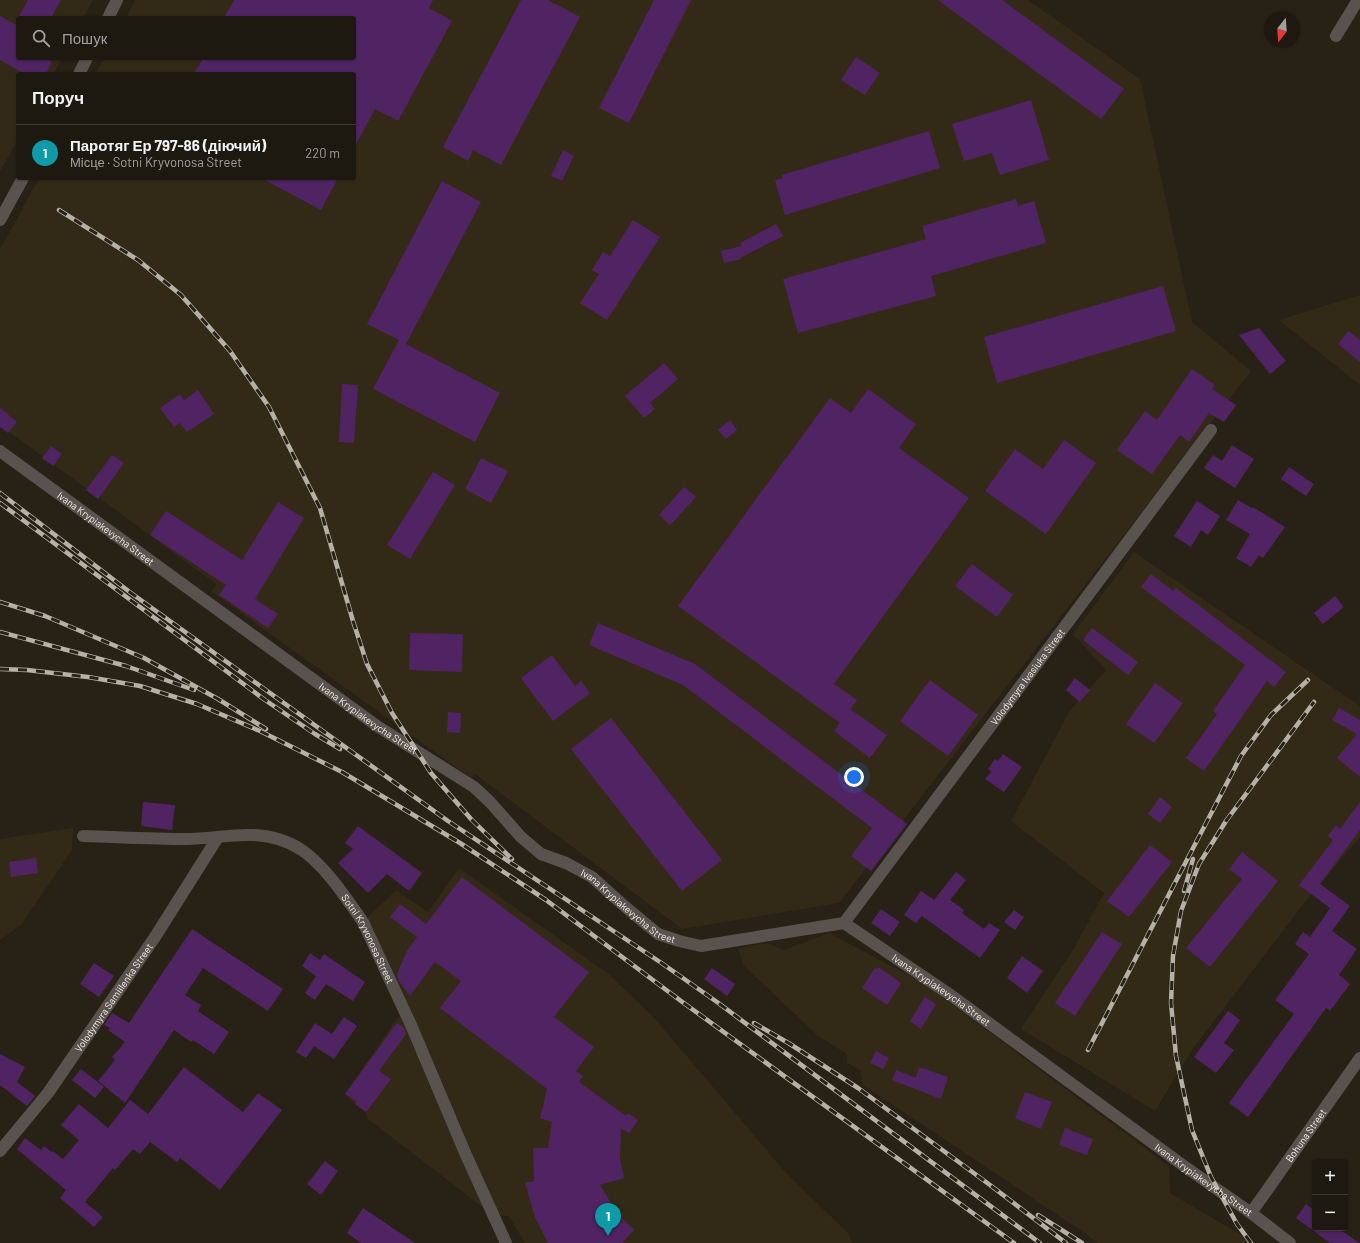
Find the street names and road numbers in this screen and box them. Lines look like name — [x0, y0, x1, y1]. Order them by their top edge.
street label: Ivana Krypiakevycha Street — [55, 489, 157, 568]
street label: Volodymyra Ivasiuka Street — [988, 626, 1067, 727]
street label: Ivana Krypiakevycha Street — [317, 680, 420, 756]
street label: Ivana Krypiakevycha Street — [579, 866, 677, 946]
street label: Sotni Kryvonosa Street — [339, 892, 397, 986]
street label: Volodymyra Samiilenka Street — [72, 941, 155, 1054]
street label: Ivana Krypiakevycha Street — [890, 951, 993, 1028]
street label: Bohuna Street — [1283, 1106, 1329, 1164]
street label: Ivana Krypiakevycha Street — [1153, 1141, 1255, 1219]

